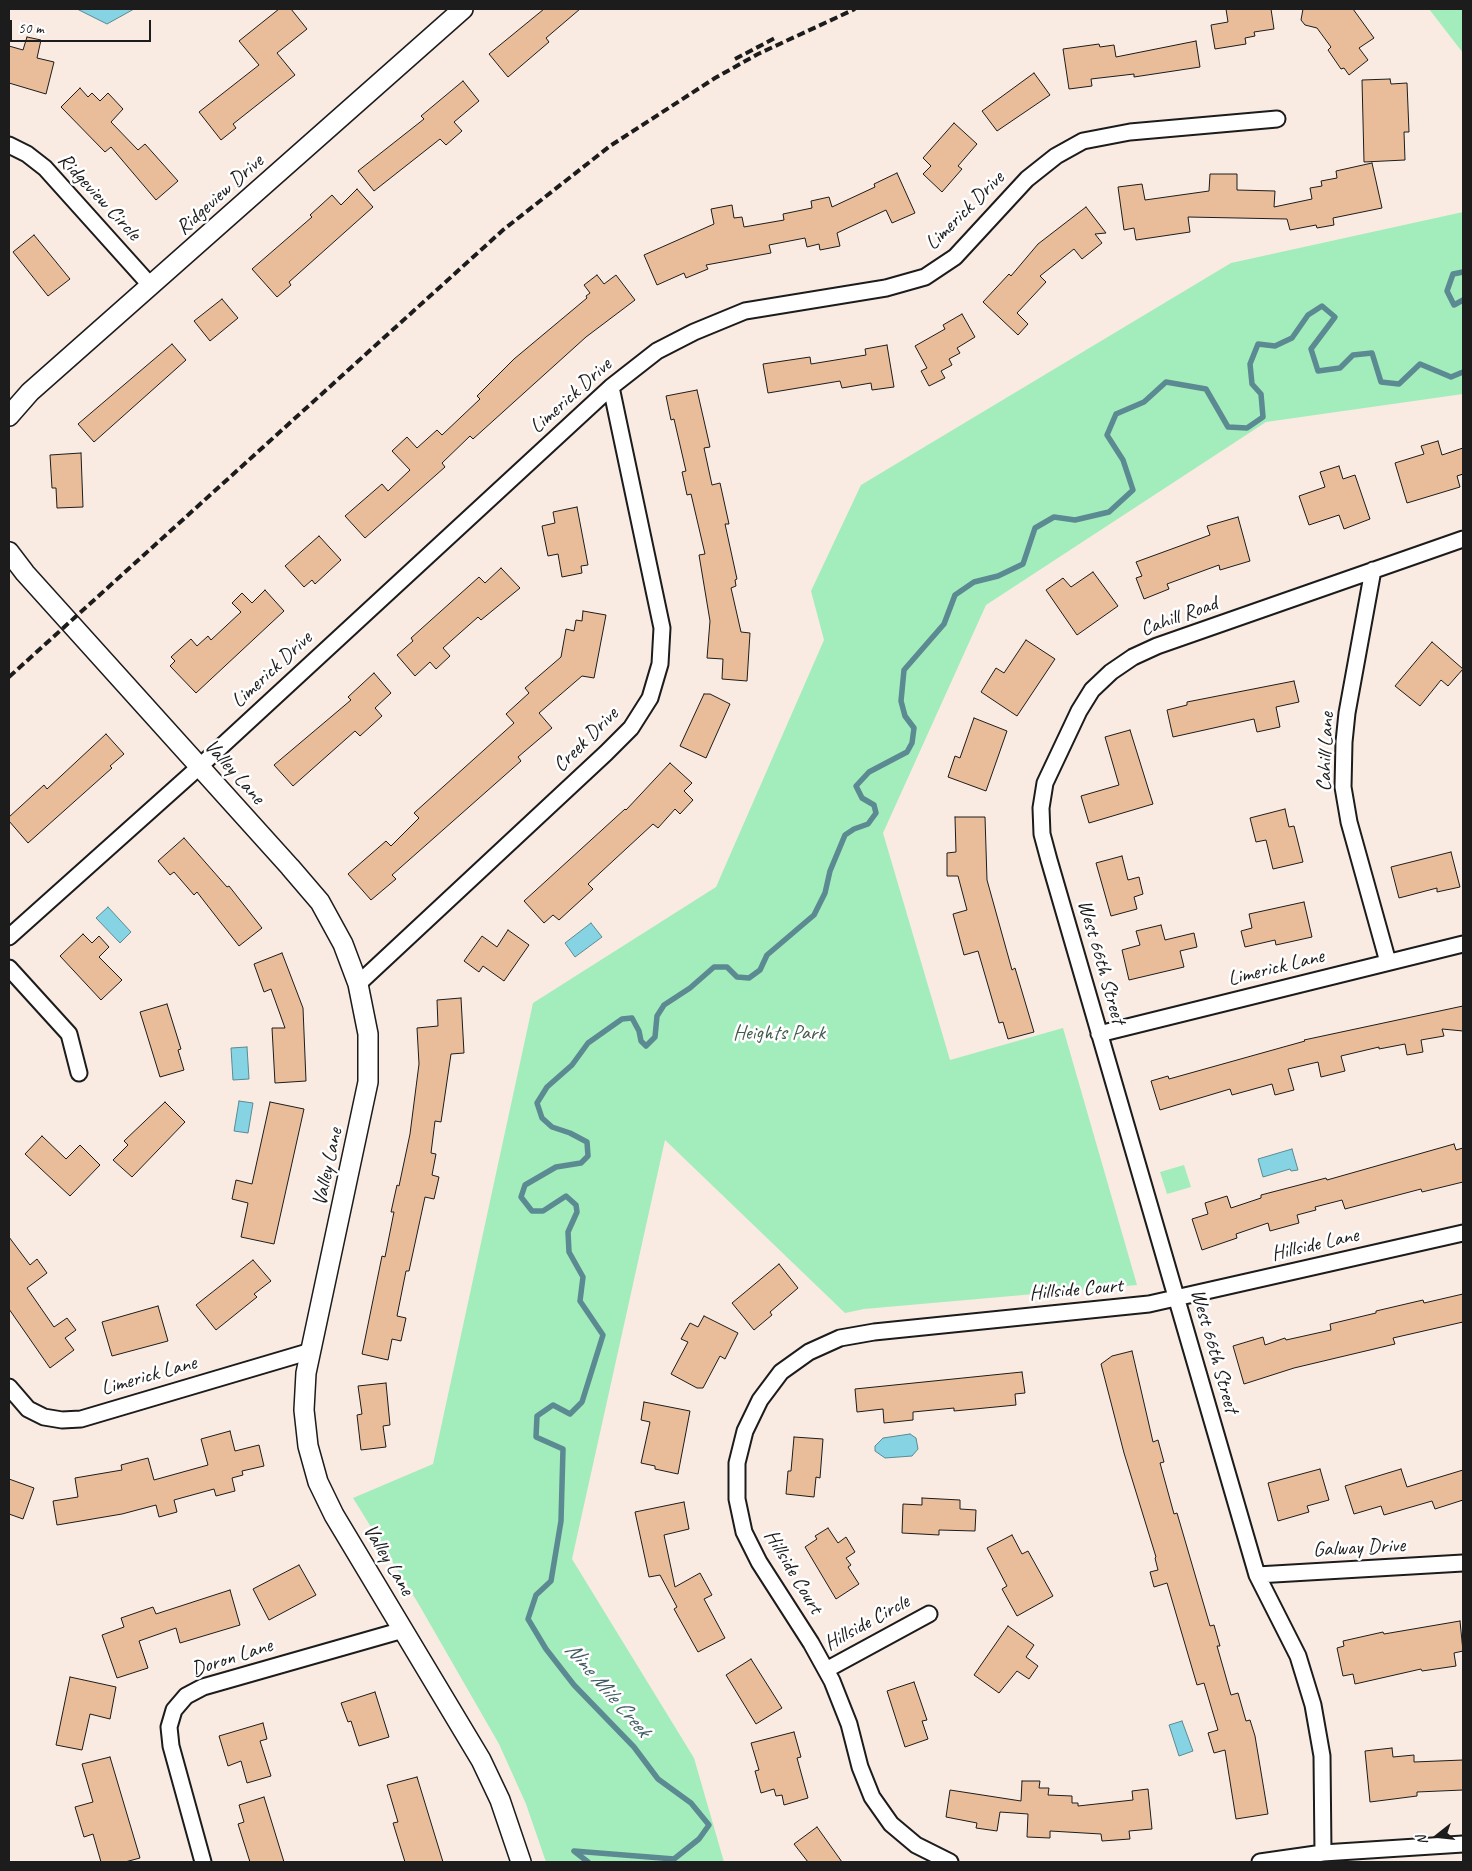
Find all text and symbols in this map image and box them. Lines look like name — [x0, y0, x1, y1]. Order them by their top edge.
scale bar — [12, 10, 154, 42]
text: 50 m — [18, 19, 44, 38]
street label: Ridgeview Circle — [52, 148, 146, 246]
street label: Ridgeview Drive — [171, 149, 269, 241]
street label: Limerick Drive — [920, 166, 1010, 256]
street label: Limerick Drive — [525, 353, 617, 439]
street label: Cahill Road — [1137, 591, 1221, 643]
street label: Limerick Drive — [226, 626, 318, 714]
street label: Creek Drive — [548, 702, 624, 778]
street label: Cahill Lane — [1312, 712, 1340, 792]
street label: Valley Lane — [198, 734, 270, 810]
street label: West 66th Street — [1071, 897, 1131, 1027]
street label: Limerick Lane — [1225, 944, 1327, 992]
park label: Heights Park — [733, 1020, 825, 1046]
street label: Valley Lane — [307, 1126, 349, 1208]
street label: Hillside Lane — [1269, 1223, 1361, 1267]
street label: Hillside Court — [1028, 1273, 1124, 1307]
street label: West 66th Street — [1184, 1286, 1244, 1416]
street label: Limerick Lane — [98, 1350, 200, 1402]
street label: Valley Lane — [357, 1520, 419, 1600]
street label: Hillside Court — [758, 1525, 828, 1619]
street label: Galway Drive — [1312, 1533, 1406, 1563]
street label: Hillside Circle — [820, 1589, 914, 1657]
street label: Doron Lane — [188, 1633, 276, 1683]
water label: Nine Mile Creek — [559, 1637, 655, 1743]
north arrow — [1412, 1811, 1462, 1861]
text: N — [1413, 1834, 1431, 1847]

